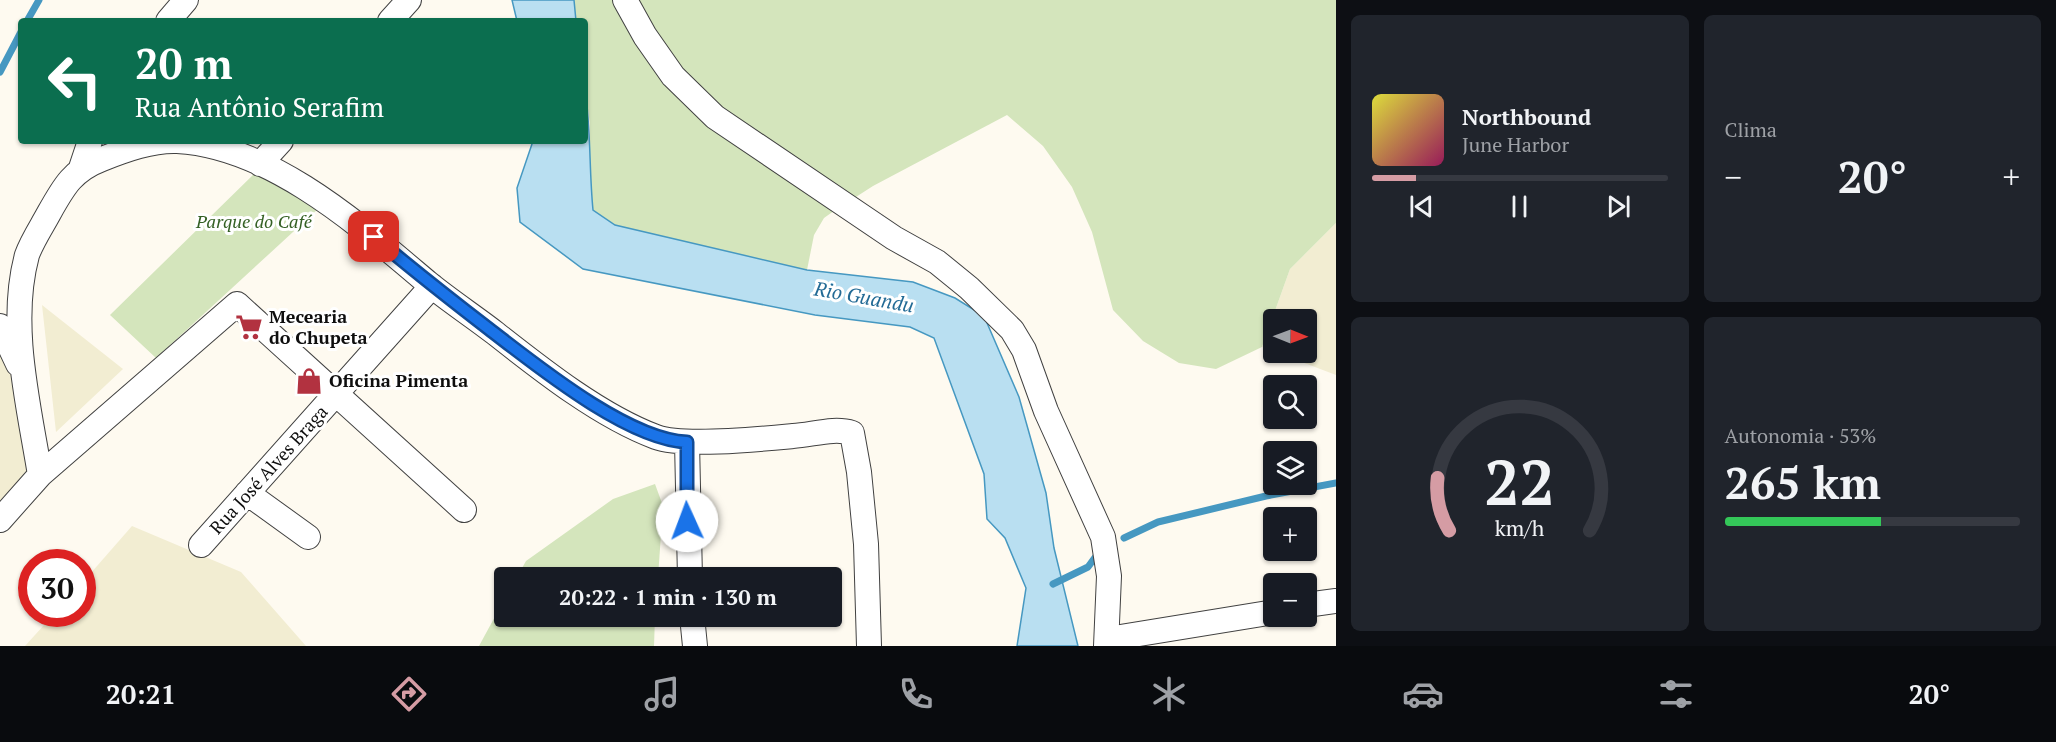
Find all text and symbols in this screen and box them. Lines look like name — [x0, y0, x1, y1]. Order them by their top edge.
text: 20 m — [135, 35, 233, 91]
icon: left — [36, 42, 114, 120]
text: Rua Antônio Serafim — [135, 89, 384, 125]
text: Northbound — [1462, 102, 1591, 131]
text: Clima — [1725, 116, 1777, 143]
text: June Harbor — [1462, 131, 1569, 158]
text: 20° — [1838, 146, 1907, 206]
text: − — [1725, 155, 1742, 198]
text: + — [2002, 155, 2020, 198]
icon: previous — [1405, 190, 1438, 223]
icon: pause — [1503, 190, 1536, 223]
icon: next — [1602, 190, 1635, 223]
park label: Parque do Café — [195, 209, 313, 233]
pin — [348, 211, 399, 262]
icon: arrive — [357, 220, 390, 253]
water label: Rio Guandu — [811, 274, 916, 319]
place label: Mecearia do Chupeta — [269, 304, 368, 349]
north arrow — [1263, 309, 1317, 363]
map controls — [1263, 309, 1317, 627]
supermarket icon: Mecearia do Chupeta — [234, 312, 264, 342]
shop icon: Oficina Pimenta — [294, 366, 324, 396]
place label: Oficina Pimenta — [329, 368, 468, 392]
button: search — [1263, 375, 1317, 429]
street label: Rua José Alves Braga — [204, 400, 333, 539]
text: Autonomia · 53% — [1725, 422, 1876, 449]
text: 22 — [1484, 440, 1555, 523]
button: layers — [1263, 441, 1317, 495]
text: 265 km — [1725, 452, 1881, 512]
position arrow — [655, 489, 719, 553]
button: + — [1263, 507, 1317, 561]
text: km/h — [1495, 514, 1545, 542]
speed limit sign: 30 — [18, 549, 96, 627]
button: − — [1263, 573, 1317, 627]
text: 20:22 · 1 min · 130 m — [559, 582, 777, 611]
icon: directions — [388, 673, 430, 715]
icon: music — [641, 673, 683, 715]
icon: phone — [895, 673, 937, 715]
icon: climate — [1148, 673, 1190, 715]
icon: car — [1402, 673, 1444, 715]
icon: filters — [1655, 673, 1697, 715]
text: 20:21 — [106, 676, 176, 712]
text: 20° — [1909, 676, 1950, 712]

